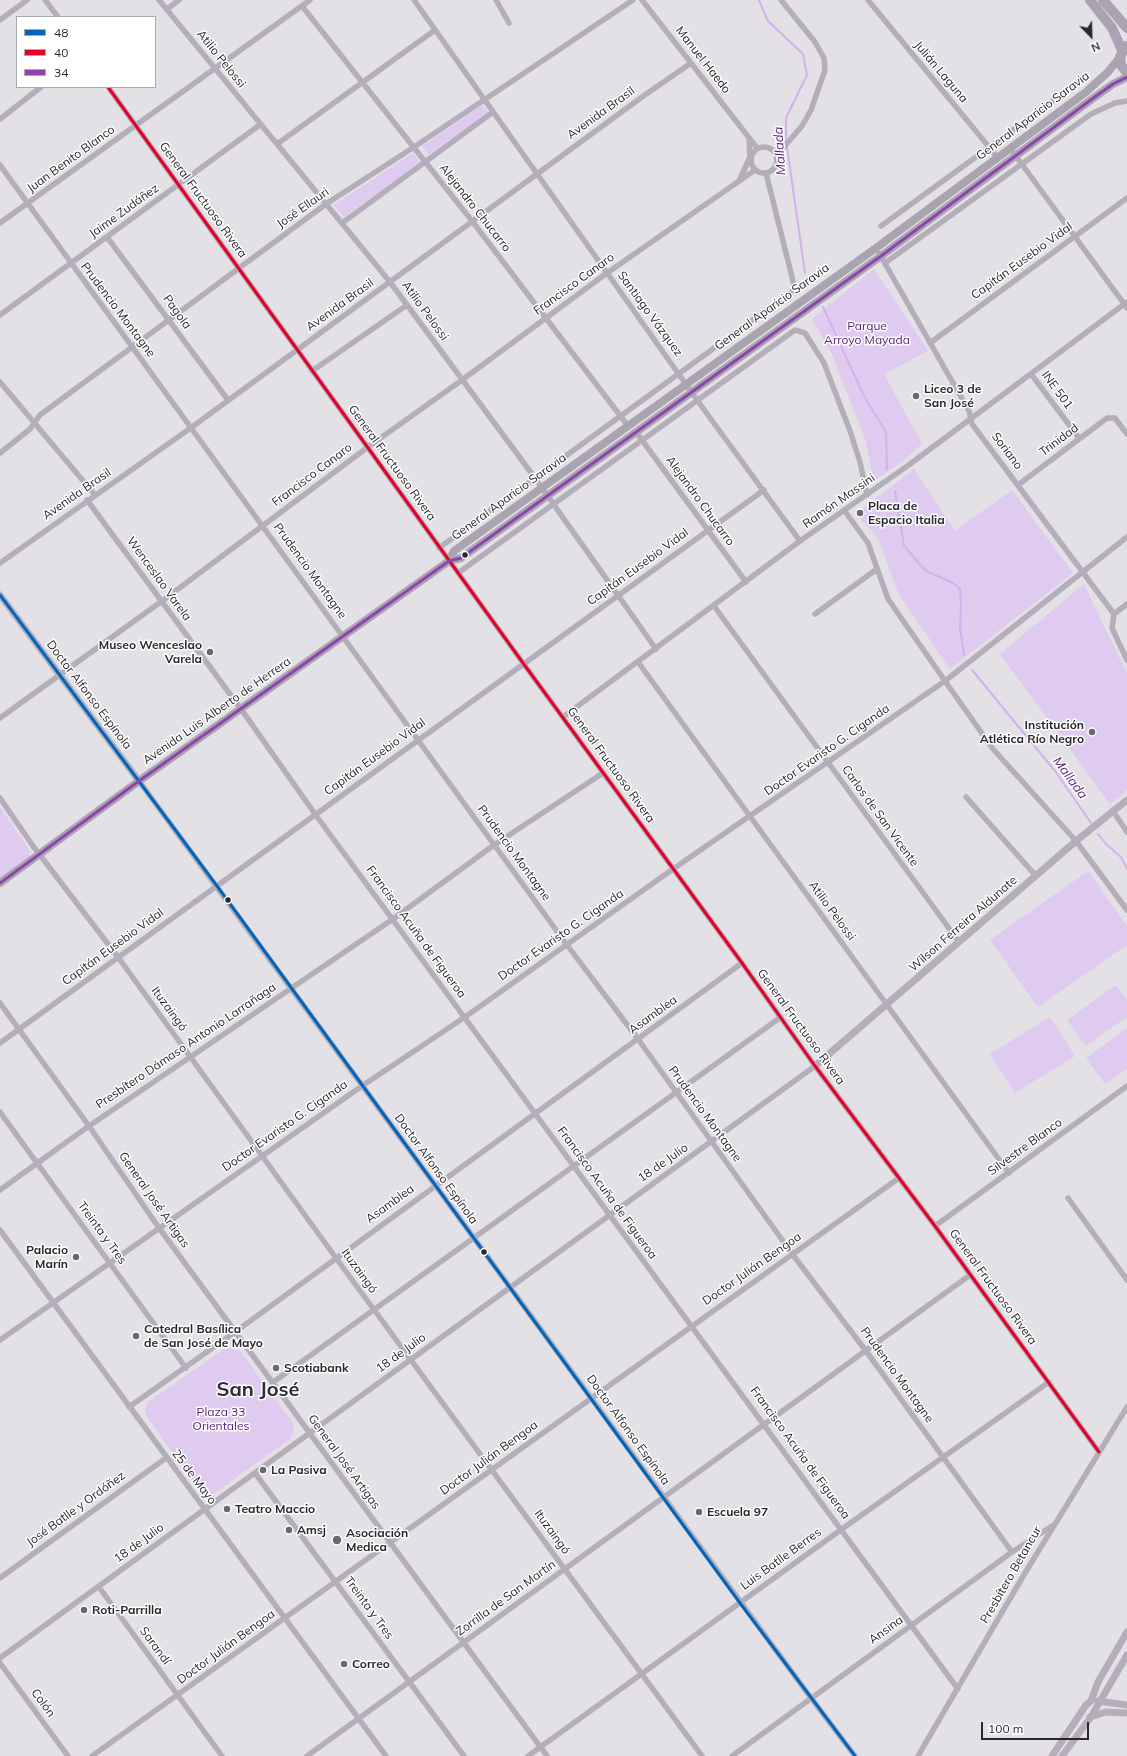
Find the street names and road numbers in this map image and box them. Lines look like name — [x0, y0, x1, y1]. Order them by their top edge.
street label: Manuel Haedo — [672, 24, 734, 96]
street label: Atilio Pelossi — [193, 27, 249, 91]
street label: Julián Laguna — [911, 38, 971, 106]
street label: General Aparicio Saravia — [974, 69, 1092, 163]
street label: Avenida Brasil — [564, 84, 638, 142]
street label: Juan Benito Blanco — [24, 122, 118, 196]
street label: General Fructuoso Rivera — [156, 139, 250, 261]
street label: Alejandro Chucarro — [436, 161, 514, 255]
street label: Jaime Zudáñez — [86, 181, 162, 241]
street label: José Ellauri — [274, 185, 332, 231]
street label: Capitán Eusebio Vidal — [968, 219, 1076, 303]
street label: Francisco Canaro — [531, 250, 617, 318]
street label: Prudencio Montagne — [78, 260, 158, 360]
street label: General Aparicio Saravia — [712, 261, 832, 353]
street label: Santiago Vázquez — [614, 269, 686, 359]
street label: Avenida Brasil — [303, 276, 377, 334]
street label: Atilio Pelossi — [399, 278, 451, 344]
street label: Pagola — [160, 292, 194, 332]
street label: INE 501 — [1038, 368, 1076, 412]
street label: General Fructuoso Rivera — [345, 402, 439, 524]
street label: Trinidad — [1037, 421, 1081, 459]
street label: Soriano — [988, 430, 1026, 472]
street label: Francisco Canaro — [269, 440, 355, 510]
street label: General Aparicio Saravia — [449, 451, 569, 543]
street label: Alejandro Chucarro — [663, 453, 737, 549]
street label: Avenida Brasil — [40, 465, 114, 523]
street label: Ramón Massini — [800, 471, 878, 531]
street label: Prudencio Montagne — [270, 520, 350, 622]
street label: Capitán Eusebio Vidal — [584, 525, 692, 609]
street label: Wenceslao Varela — [124, 534, 194, 624]
street label: Doctor Alfonso Espínola — [43, 638, 135, 752]
street label: Avenida Luis Alberto de Herrera — [140, 654, 294, 768]
street label: Doctor Evaristo G. Ciganda — [762, 701, 892, 799]
street label: General Fructuoso Rivera — [564, 704, 658, 826]
street label: Capitán Eusebio Vidal — [321, 715, 429, 799]
street label: Carlos de San Vicente — [839, 763, 921, 869]
street label: Prudencio Montagne — [474, 802, 554, 904]
street label: Francisco Acuña de Figueroa — [363, 863, 469, 1001]
street label: Wilson Ferreira Aldunate — [906, 873, 1020, 975]
street label: Atilio Pelossi — [806, 878, 858, 944]
street label: Doctor Evaristo G. Ciganda — [496, 886, 626, 984]
street label: Capitán Eusebio Vidal — [59, 905, 167, 989]
street label: General Fructuoso Rivera — [754, 966, 848, 1088]
street label: Presbítero Dámaso Antonio Larrañaga — [93, 980, 279, 1112]
street label: Ituzaingó — [148, 984, 190, 1034]
street label: Asamblea — [626, 993, 680, 1037]
street label: Prudencio Montagne — [665, 1063, 745, 1165]
street label: Doctor Evaristo G. Ciganda — [220, 1077, 350, 1175]
street label: Doctor Alfonso Espínola — [391, 1111, 481, 1227]
street label: Silvestre Blanco — [985, 1115, 1065, 1179]
street label: Francisco Acuña de Figueroa — [554, 1124, 660, 1262]
street label: 18 de Julio — [635, 1141, 691, 1185]
street label: General José Artigas — [115, 1149, 193, 1251]
street label: Asamblea — [363, 1182, 417, 1226]
street label: Treinta y Tres — [74, 1199, 130, 1267]
street label: General Fructuoso Rivera — [946, 1226, 1040, 1348]
street label: Doctor Julián Bengoa — [700, 1229, 804, 1309]
street label: Ituzaingó — [338, 1246, 380, 1296]
street label: Prudencio Montagne — [857, 1324, 937, 1426]
street label: 18 de Julio — [373, 1330, 429, 1376]
street label: Doctor Alfonso Espínola — [583, 1372, 673, 1488]
street label: Francisco Acuña de Figueroa — [747, 1384, 853, 1522]
street label: General José Artigas — [305, 1412, 383, 1512]
street label: Doctor Julián Bengoa — [437, 1418, 541, 1498]
street label: 25 de Mayo — [169, 1447, 219, 1507]
street label: José Batlle y Ordóñez — [24, 1468, 128, 1550]
street label: Ituzaingó — [531, 1507, 573, 1557]
street label: 18 de Julio — [111, 1520, 167, 1566]
street label: Presbítero Betancur — [977, 1524, 1045, 1626]
street label: Luis Batlle Berres — [738, 1525, 824, 1593]
street label: Zorrilla de San Martín — [453, 1557, 559, 1639]
street label: Treinta y Tres — [341, 1574, 397, 1642]
street label: Doctor Julián Bengoa — [174, 1607, 278, 1687]
street label: Ansina — [866, 1613, 906, 1647]
street label: Sarandí — [136, 1624, 174, 1668]
street label: Colón — [28, 1686, 58, 1720]

